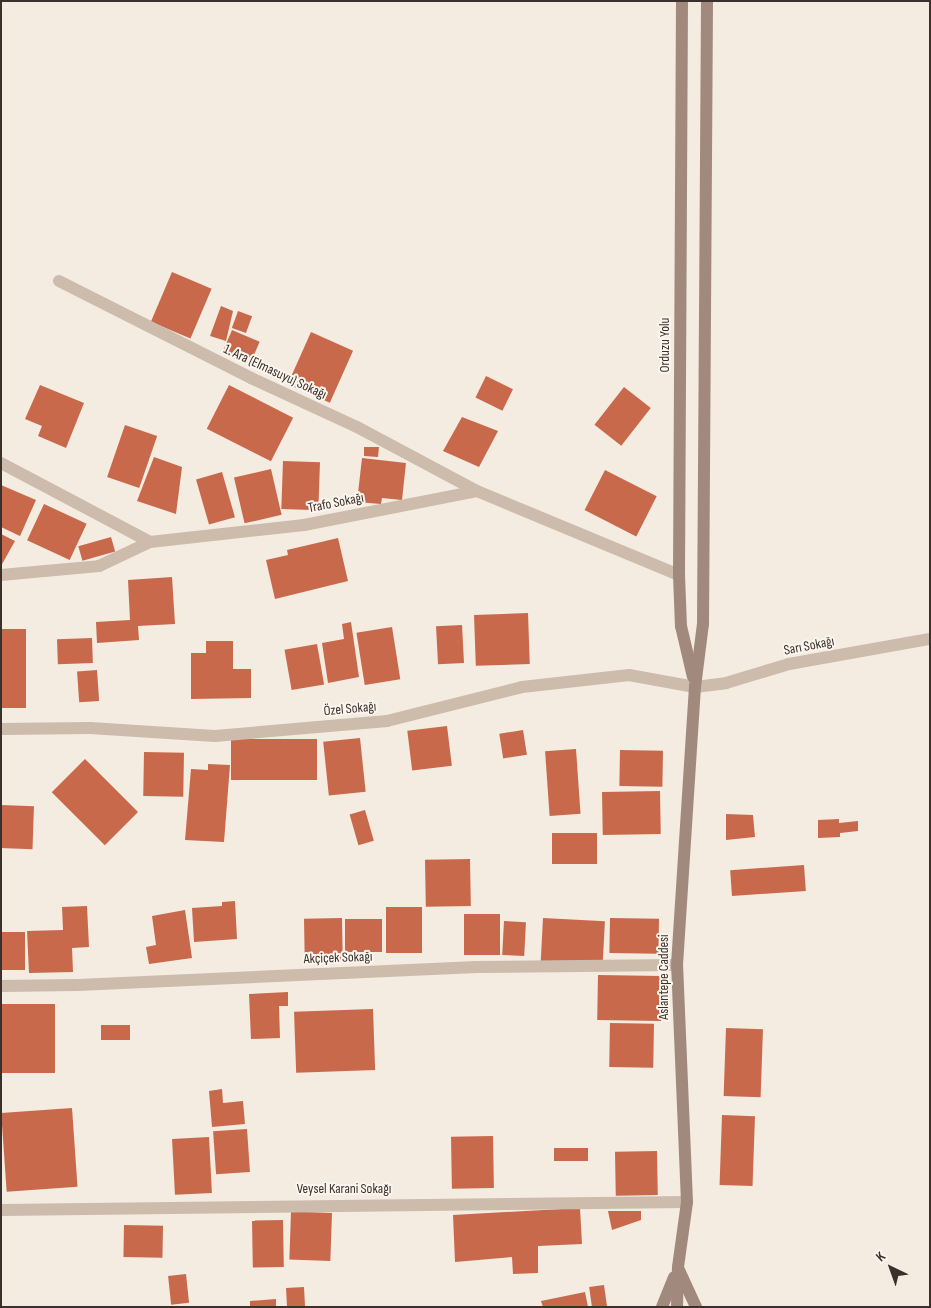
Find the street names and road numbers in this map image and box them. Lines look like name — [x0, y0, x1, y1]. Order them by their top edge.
street label: Orduzu Yolu — [657, 318, 673, 372]
street label: 1. Ara (Elmasuyu) Sokağı — [221, 341, 329, 403]
street label: Trafo Sokağı — [307, 489, 365, 517]
street label: Sarı Sokağı — [782, 633, 836, 659]
street label: Özel Sokağı — [323, 698, 377, 720]
street label: Aslantepe Caddesi — [656, 934, 672, 1020]
street label: Akçiçek Sokağı — [303, 948, 373, 968]
street label: Veysel Karani Sokağı — [297, 1181, 391, 1197]

